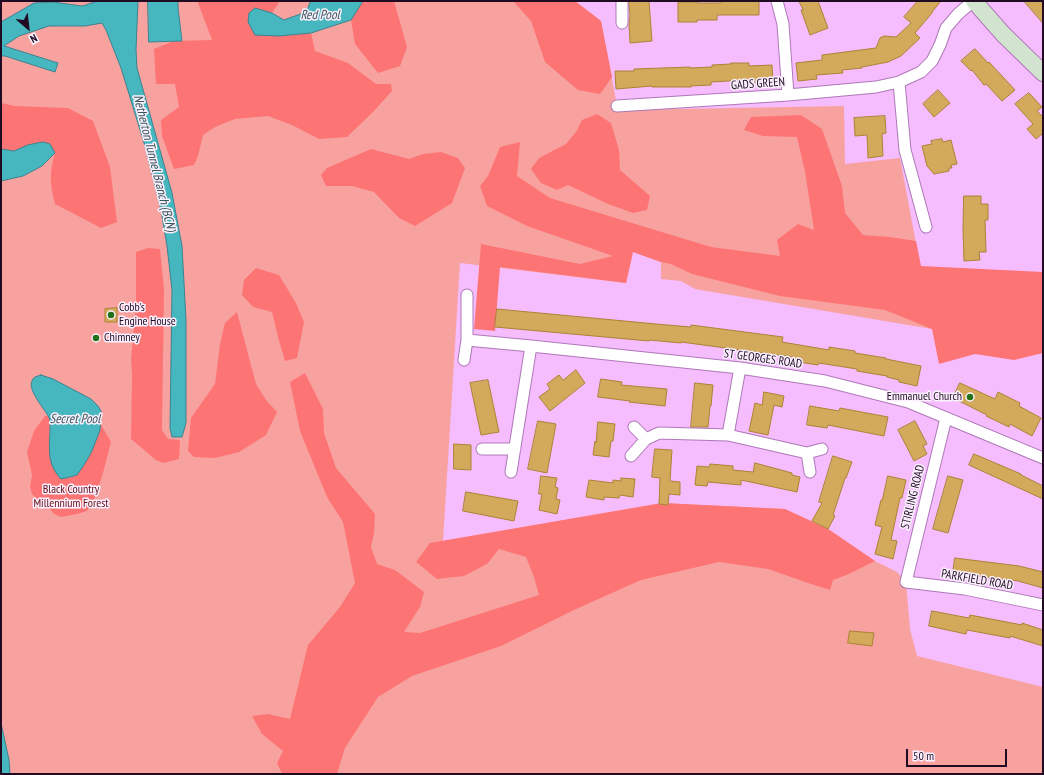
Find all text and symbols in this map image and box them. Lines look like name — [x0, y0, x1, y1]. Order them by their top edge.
water label: Red Pool — [300, 7, 340, 23]
north arrow — [8, 8, 48, 48]
text: N — [28, 31, 40, 46]
street label: GADS GREEN — [731, 75, 785, 93]
water label: Netherton Tunnel Branch (BCN) — [129, 93, 179, 233]
place label: Cobb's Engine House — [119, 301, 176, 329]
marker: Cobb's Engine House — [106, 310, 116, 320]
place label: Chimney — [104, 331, 140, 345]
marker: Chimney — [91, 333, 101, 343]
street label: ST GEORGES ROAD — [723, 346, 803, 372]
place label: Emmanuel Church — [887, 390, 962, 404]
marker: Emmanuel Church — [965, 392, 975, 402]
water label: Secret Pool — [50, 411, 100, 427]
street label: STIRLING ROAD — [898, 463, 928, 531]
park label: Black Country Millennium Forest — [33, 483, 109, 511]
street label: PARKFIELD ROAD — [940, 567, 1014, 593]
scale bar — [908, 741, 1009, 767]
text: 50 m — [913, 748, 934, 763]

